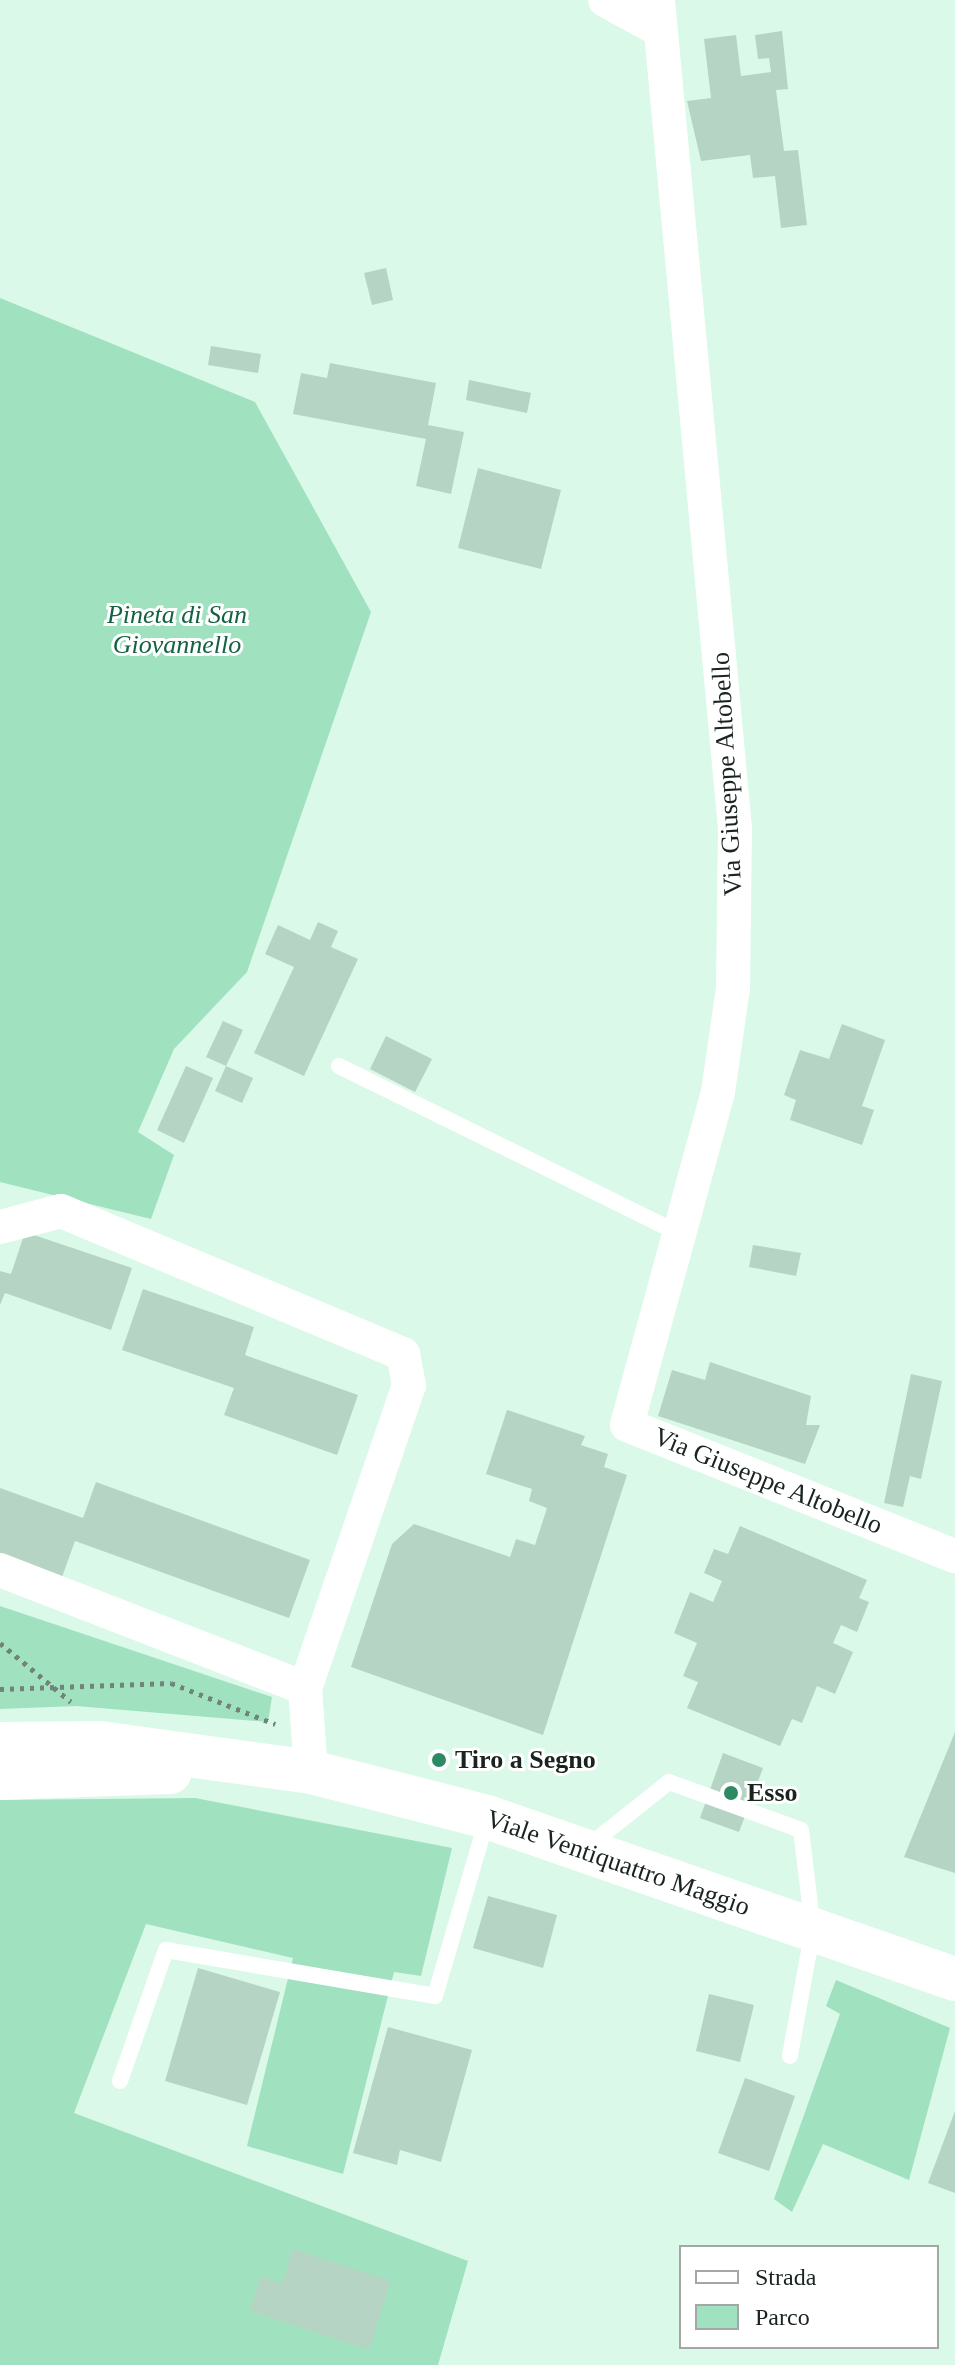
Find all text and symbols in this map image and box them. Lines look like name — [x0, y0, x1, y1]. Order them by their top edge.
park label: Pineta di San Giovannello — [107, 599, 247, 660]
street label: Via Giuseppe Altobello — [705, 651, 749, 897]
street label: Via Giuseppe Altobello — [648, 1421, 888, 1541]
place label: Tiro a Segno — [455, 1744, 596, 1776]
marker: Tiro a Segno — [430, 1751, 448, 1769]
place label: Esso — [747, 1777, 798, 1809]
marker: Esso — [722, 1784, 740, 1802]
street label: Viale Ventiquattro Maggio — [482, 1803, 754, 1923]
legend — [679, 2245, 939, 2349]
text: Strada — [755, 2264, 816, 2290]
text: Parco — [755, 2304, 810, 2330]

